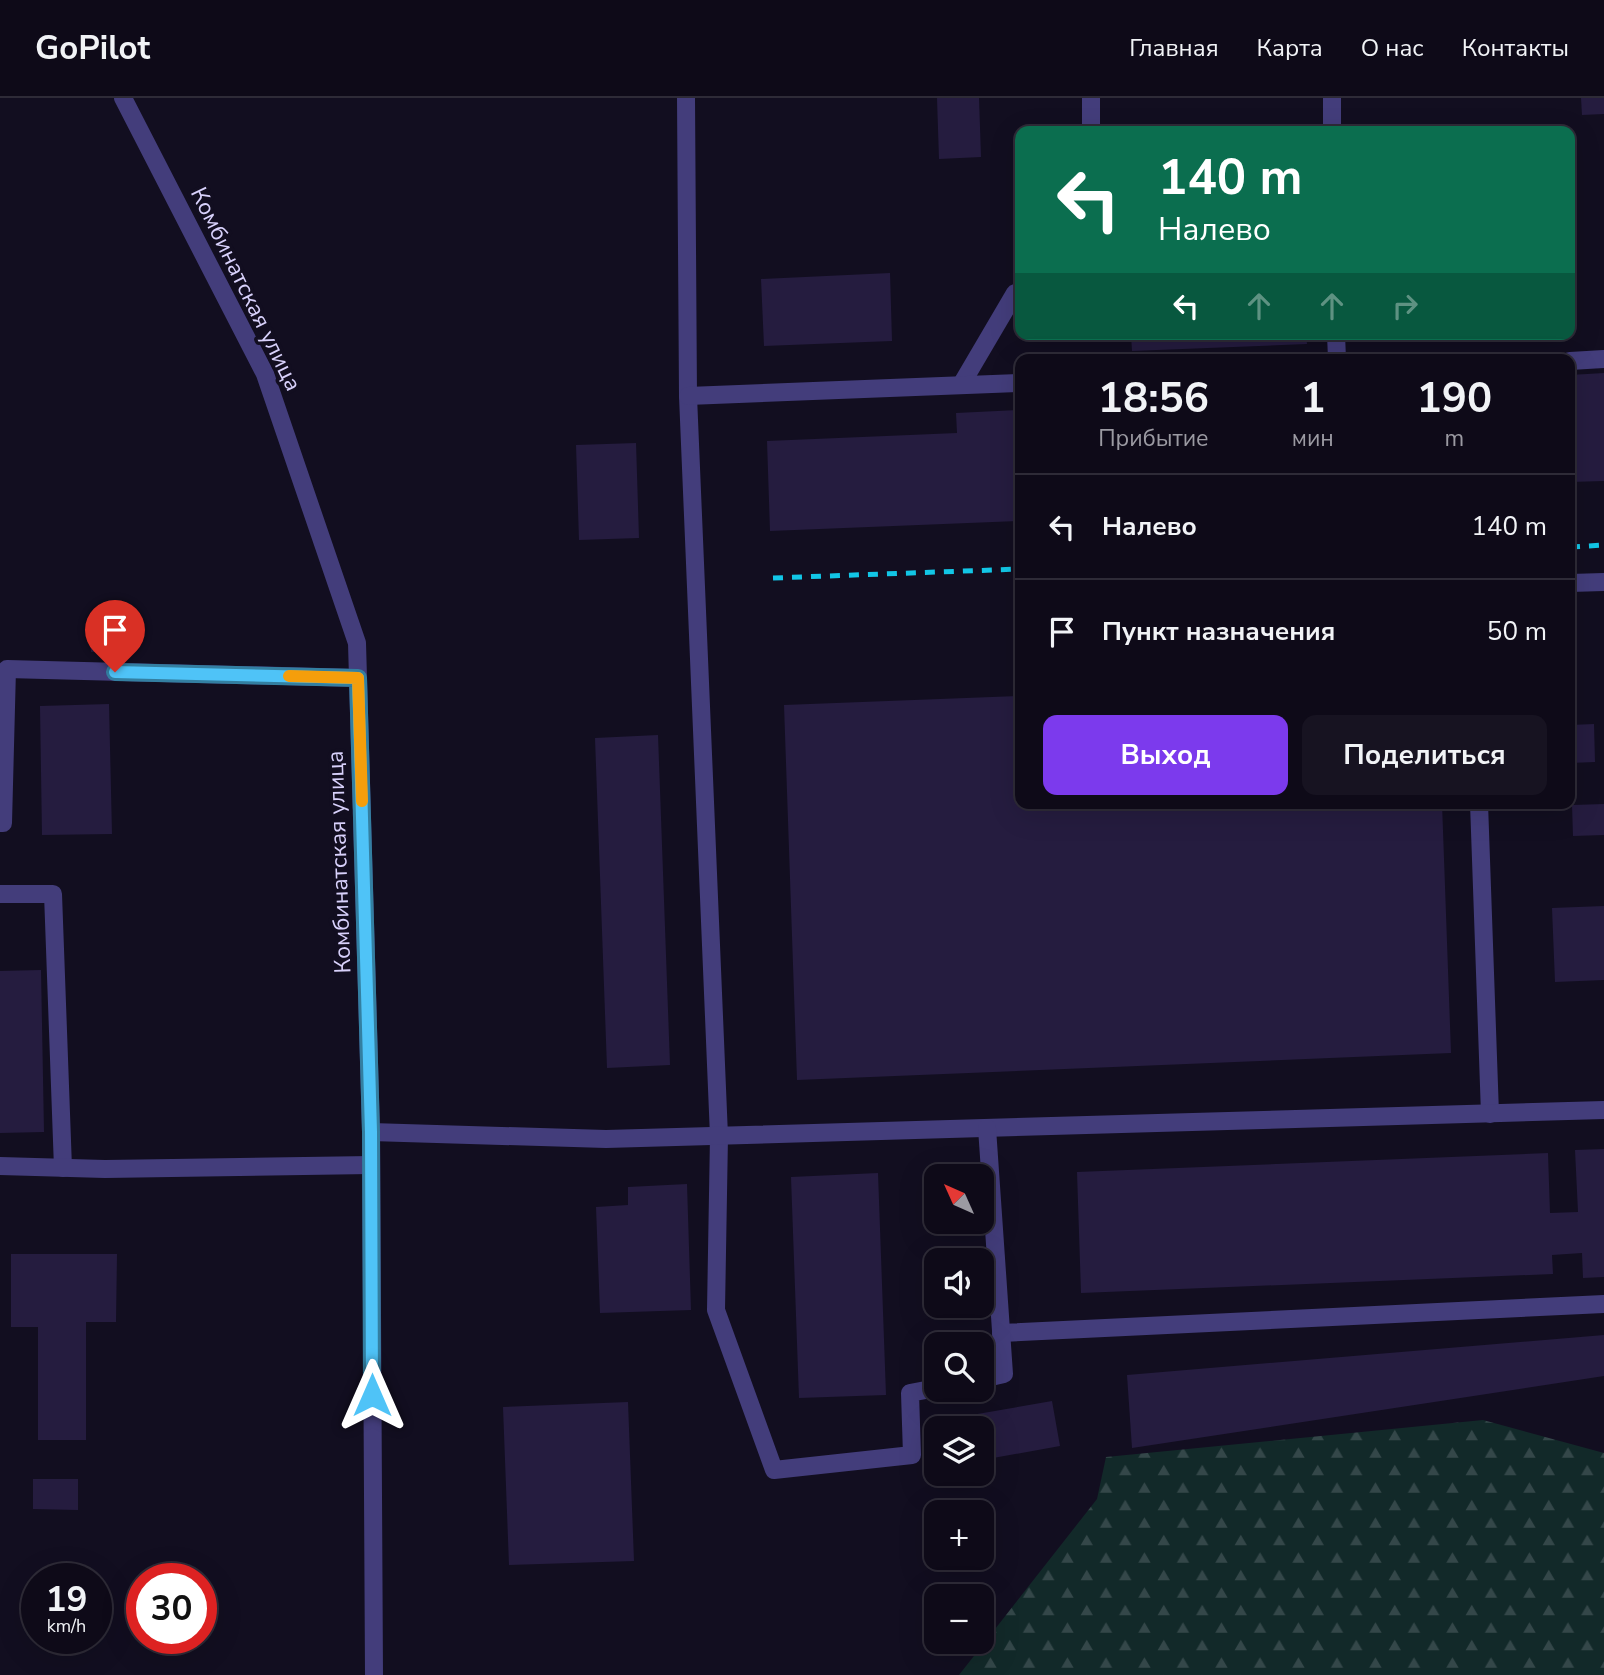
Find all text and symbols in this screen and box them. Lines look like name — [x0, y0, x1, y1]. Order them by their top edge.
text: GoPilot — [35, 26, 150, 71]
text: Главная — [1129, 32, 1219, 64]
text: Карта — [1257, 32, 1323, 64]
text: О нас — [1361, 32, 1424, 64]
text: Контакты — [1462, 32, 1569, 64]
text: 140 m — [1158, 144, 1302, 211]
icon: left — [1043, 154, 1134, 245]
street label: Комбинатская улица — [183, 182, 309, 396]
text: Налево — [1158, 208, 1271, 251]
icon: left — [1167, 287, 1205, 325]
icon: ahead — [1240, 287, 1278, 325]
icon: ahead — [1313, 287, 1351, 325]
icon: right — [1386, 287, 1424, 325]
text: 18:56 — [1098, 370, 1209, 427]
text: 1 — [1300, 370, 1325, 427]
text: 190 — [1417, 370, 1492, 427]
text: Прибытие — [1098, 423, 1209, 454]
text: мин — [1292, 423, 1334, 454]
text: m — [1445, 423, 1464, 454]
icon: left — [1043, 508, 1081, 546]
text: Налево — [1102, 509, 1197, 544]
text: 140 m — [1471, 509, 1547, 544]
pin — [85, 600, 145, 672]
icon: arrive — [96, 611, 134, 649]
icon: arrive — [1043, 613, 1081, 651]
text: Пункт назначения — [1102, 614, 1335, 649]
text: 50 m — [1487, 614, 1547, 649]
button: Выход — [1043, 715, 1288, 795]
button: Поделиться — [1302, 715, 1547, 795]
street label: Комбинатская улица — [320, 750, 358, 974]
north arrow — [924, 1164, 994, 1234]
map controls — [924, 1164, 994, 1654]
button: sound — [924, 1248, 994, 1318]
button: search — [924, 1332, 994, 1402]
position arrow — [335, 1358, 409, 1432]
button: layers — [924, 1416, 994, 1486]
button: + — [924, 1500, 994, 1570]
speed limit sign: 30 — [126, 1563, 217, 1654]
text: 19 — [45, 1576, 88, 1623]
button: − — [924, 1584, 994, 1654]
text: km/h — [47, 1614, 86, 1638]

